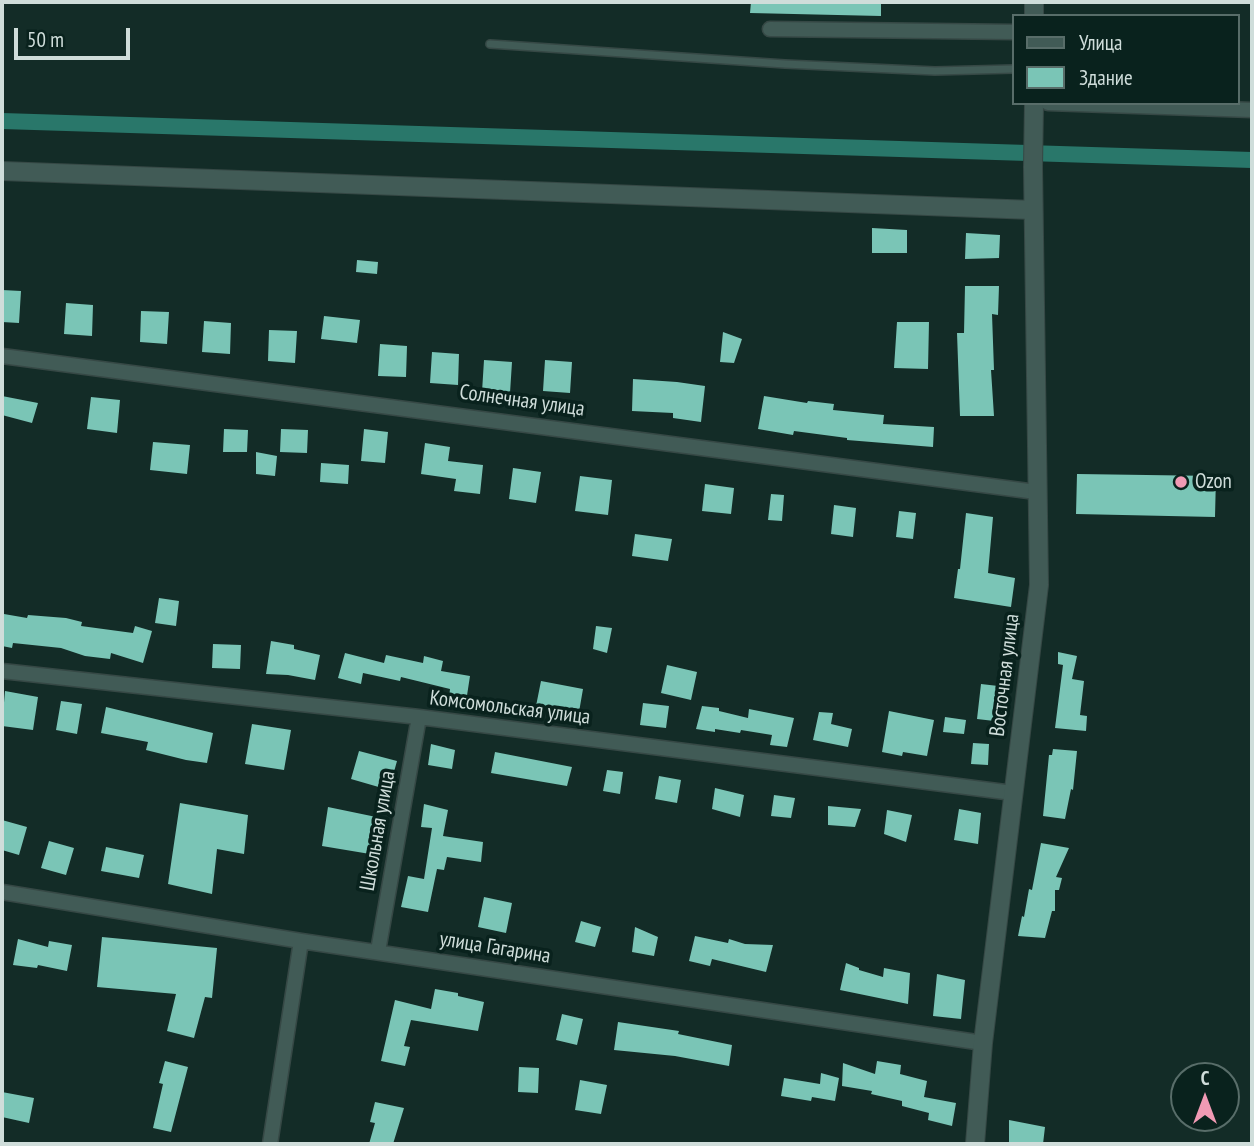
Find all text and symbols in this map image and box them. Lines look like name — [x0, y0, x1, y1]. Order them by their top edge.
scale bar — [18, 14, 133, 58]
legend — [1012, 14, 1240, 105]
text: 50 m — [27, 26, 64, 53]
text: Улица — [1079, 29, 1122, 56]
text: Здание — [1079, 64, 1133, 91]
street label: Солнечная улица — [458, 380, 586, 422]
place label: Ozon — [1195, 469, 1232, 495]
marker: Ozon — [1173, 474, 1189, 490]
street label: Восточная улица — [985, 612, 1025, 738]
street label: Комсомольская улица — [428, 686, 592, 730]
street label: Школьная улица — [355, 769, 401, 893]
street label: улица Гагарина — [438, 927, 552, 969]
north arrow — [1170, 1062, 1240, 1132]
text: С — [1201, 1066, 1209, 1090]

